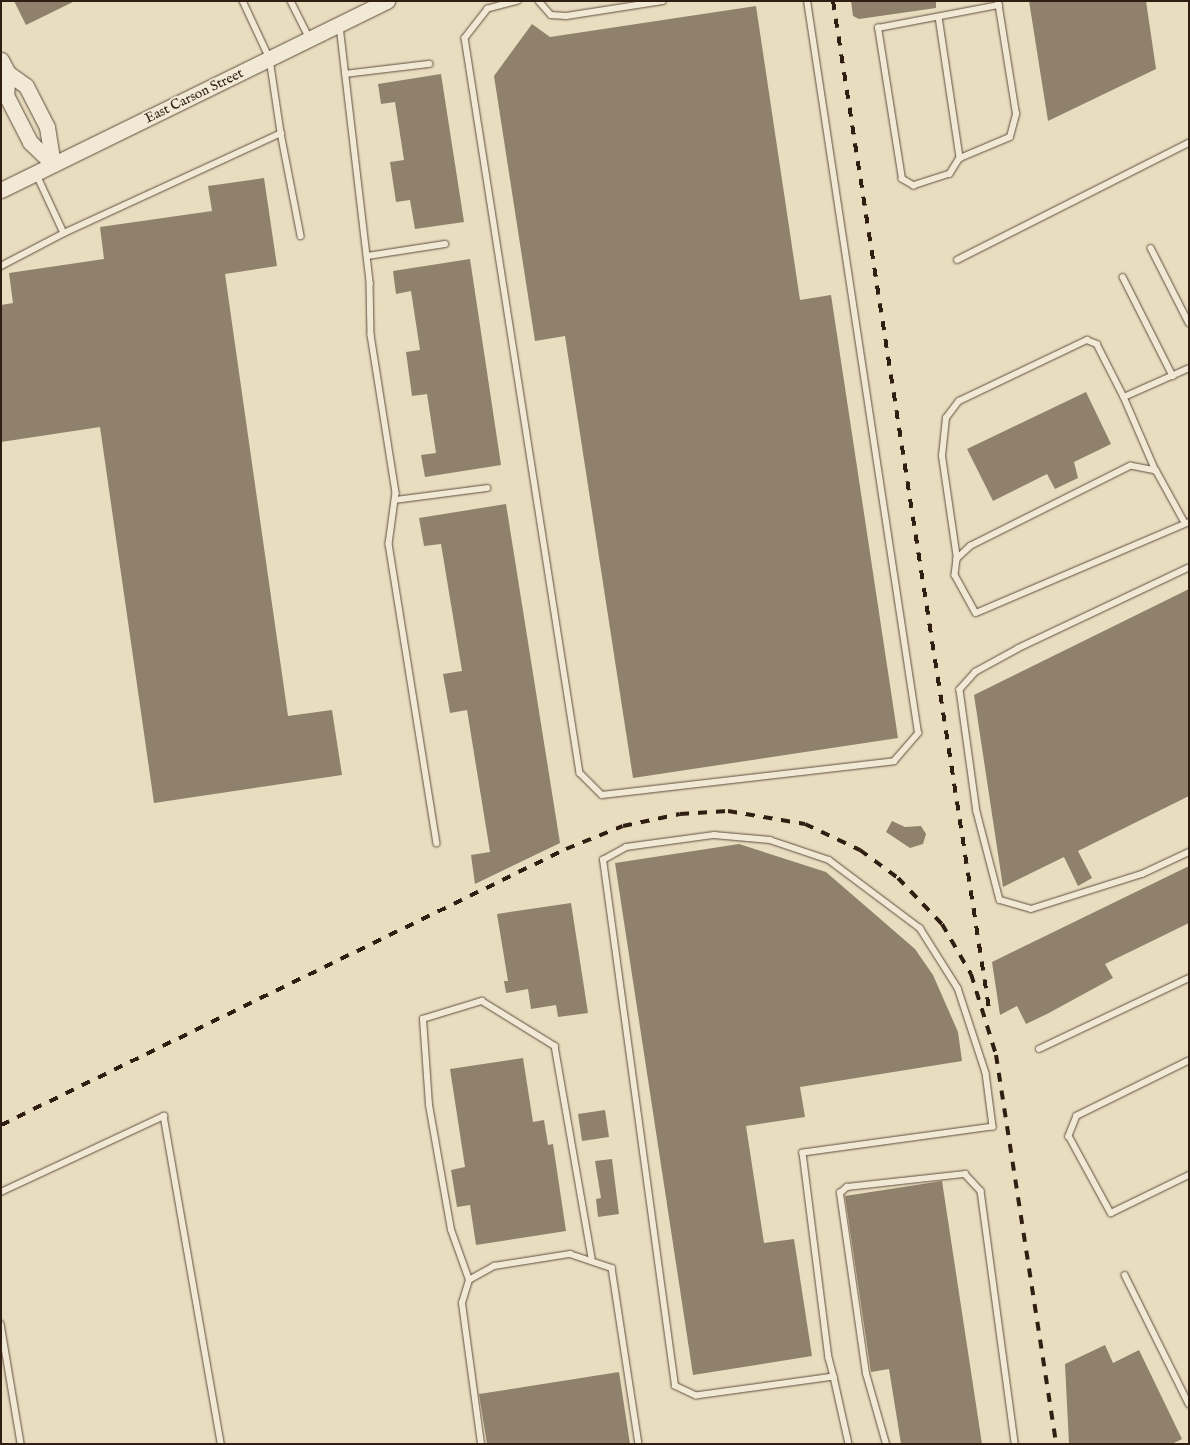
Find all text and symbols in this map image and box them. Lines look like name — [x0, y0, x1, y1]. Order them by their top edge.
street label: East Carson Street — [142, 65, 246, 127]

